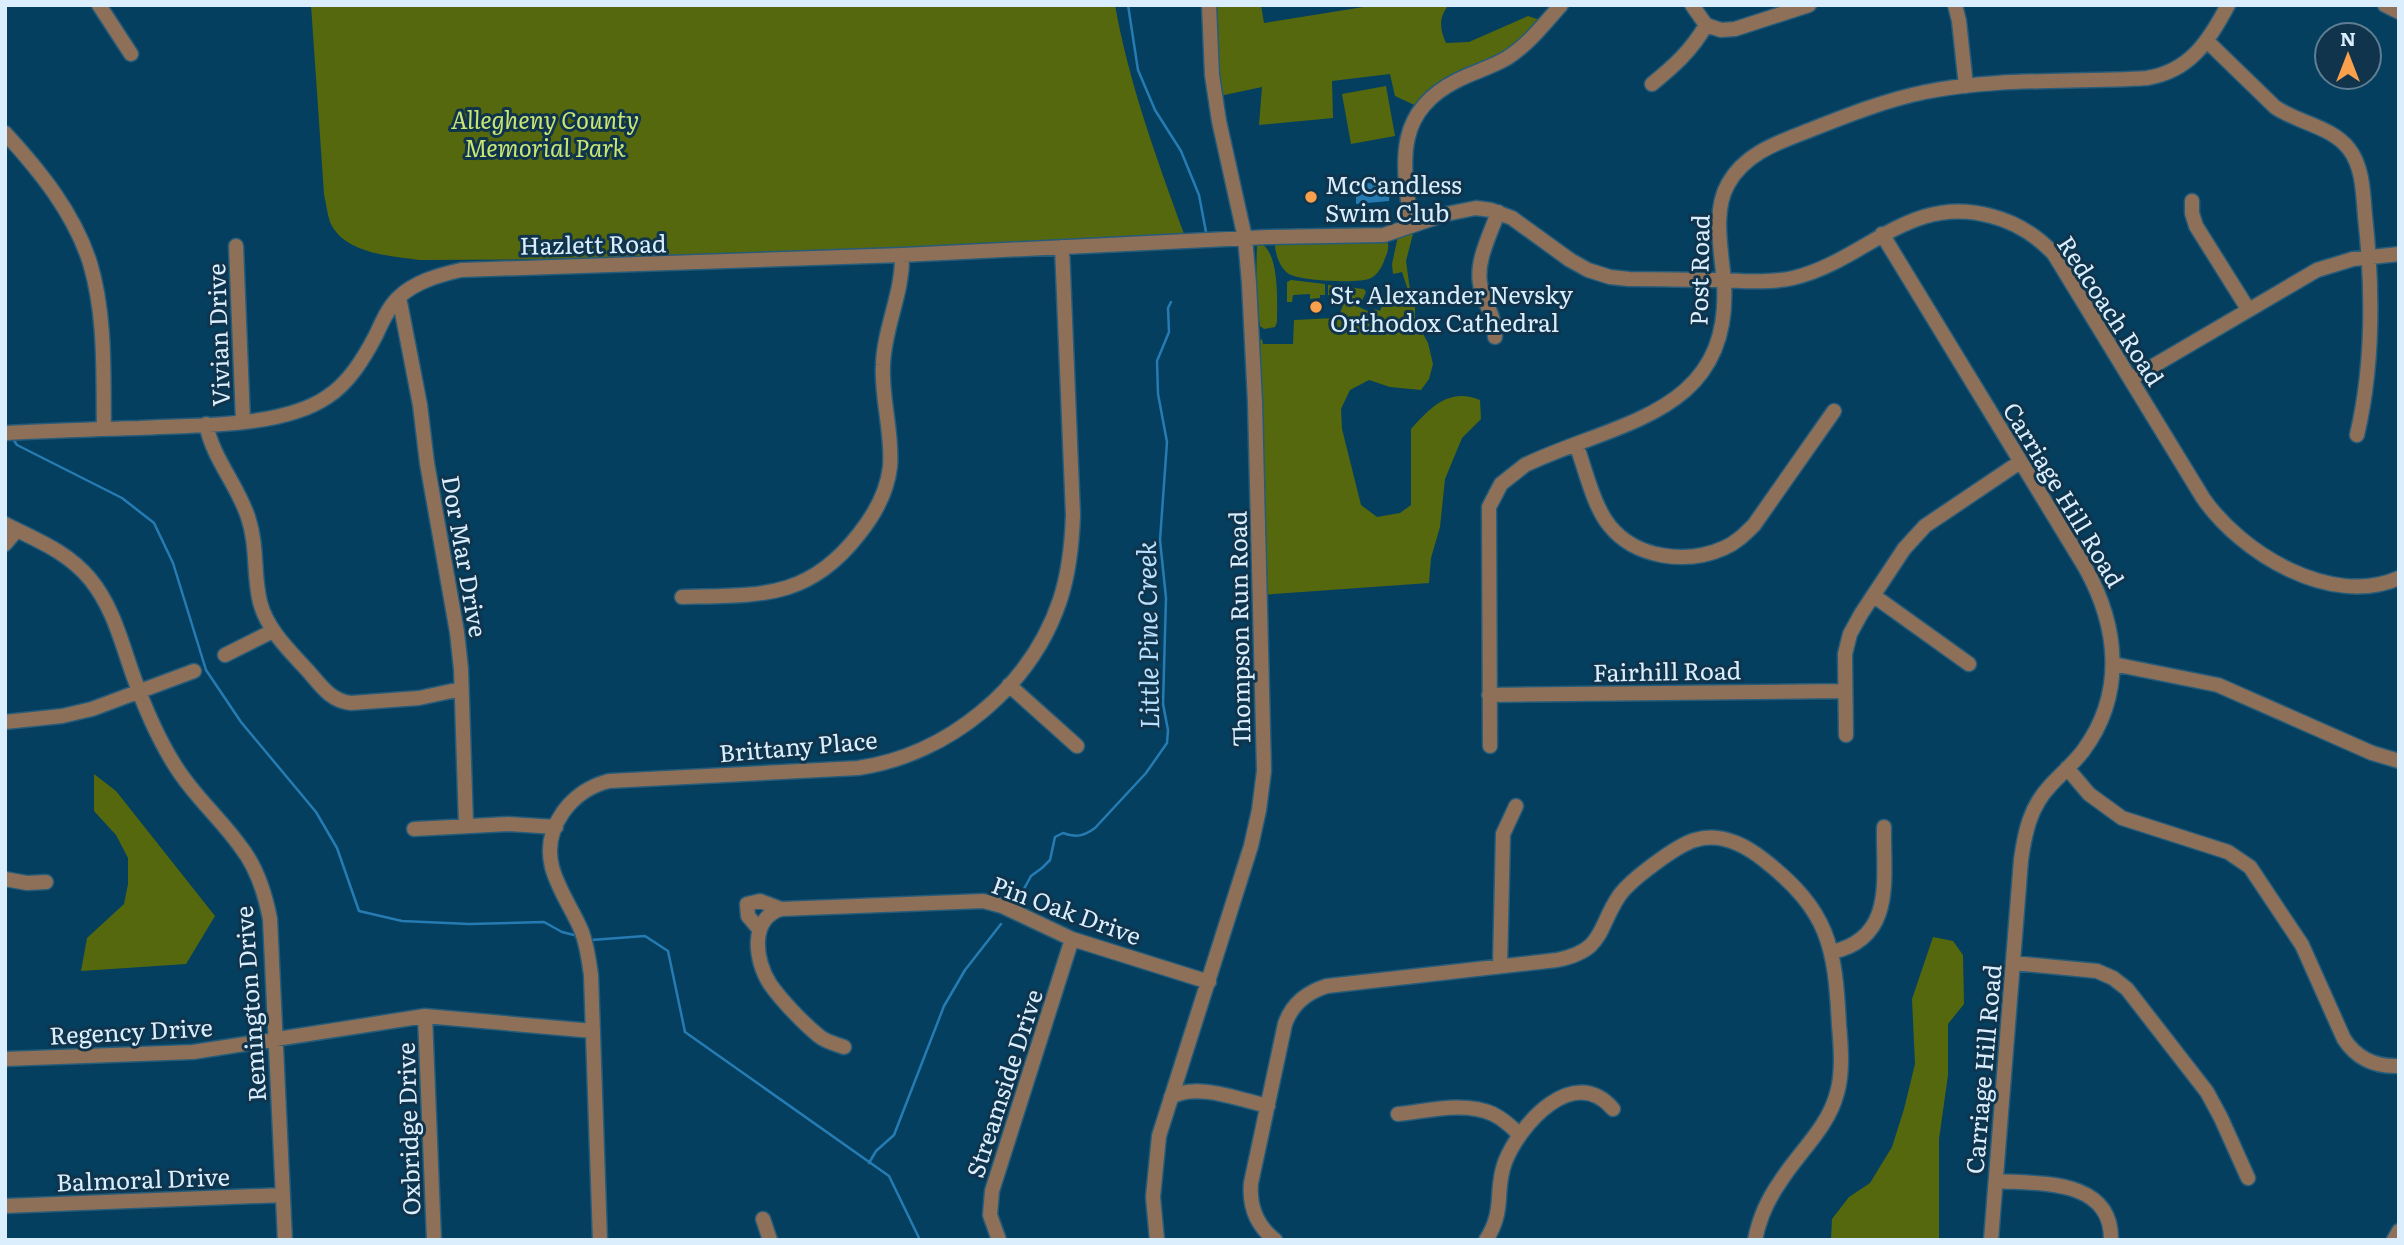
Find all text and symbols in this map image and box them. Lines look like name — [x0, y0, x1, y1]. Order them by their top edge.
north arrow — [2313, 21, 2383, 91]
text: N — [2340, 24, 2356, 52]
park label: Allegheny County Memorial Park — [451, 101, 639, 164]
place label: McCandless Swim Club — [1325, 166, 1462, 229]
marker: McCandless Swim Club — [1303, 189, 1319, 205]
street label: Post Road — [1680, 214, 1716, 326]
street label: Hazlett Road — [519, 224, 667, 262]
street label: Redcoach Road — [2050, 228, 2174, 392]
street label: Vivian Drive — [197, 263, 237, 407]
place label: St. Alexander Nevsky Orthodox Cathedral — [1330, 276, 1573, 339]
marker: St. Alexander Nevsky Orthodox Cathedral — [1308, 299, 1324, 315]
street label: Carriage Hill Road — [1996, 395, 2134, 593]
street label: Dor Mar Drive — [435, 472, 497, 640]
street label: Thompson Run Road — [1218, 510, 1258, 748]
water label: Little Pine Creek — [1125, 540, 1167, 729]
street label: Fairhill Road — [1592, 651, 1742, 689]
street label: Brittany Place — [717, 721, 879, 769]
street label: Pin Oak Drive — [987, 866, 1147, 952]
street label: Remington Drive — [225, 905, 273, 1103]
street label: Carriage Hill Road — [1955, 962, 2009, 1175]
street label: Streamside Drive — [956, 984, 1050, 1182]
street label: Regency Drive — [48, 1008, 214, 1052]
street label: Oxbridge Drive — [386, 1042, 428, 1216]
street label: Balmoral Drive — [56, 1157, 230, 1199]

